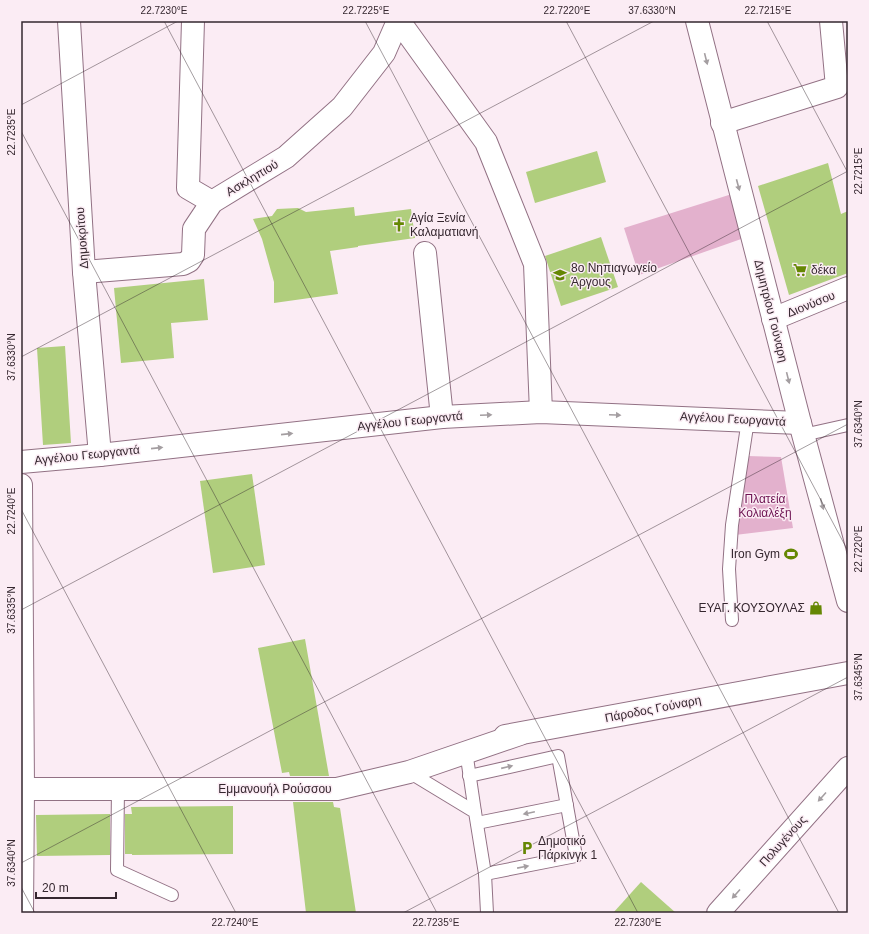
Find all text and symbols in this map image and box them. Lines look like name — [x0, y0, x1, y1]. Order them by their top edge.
text: 22.7230°E — [141, 5, 188, 16]
text: 22.7225°E — [343, 5, 390, 16]
text: 22.7220°E — [544, 5, 591, 16]
text: 37.6330°N — [628, 5, 676, 16]
text: 22.7215°E — [745, 5, 792, 16]
one-way arrow — [703, 53, 709, 65]
text: 22.7235°E — [6, 108, 17, 155]
text: 22.7215°E — [853, 147, 864, 194]
street label: Ασκληπιού — [223, 157, 281, 199]
one-way arrow — [736, 179, 742, 191]
street label: Δημοκρίτου — [73, 207, 91, 269]
place label: Αγία Ξενία Καλαματιανή — [410, 211, 478, 239]
church icon: Αγία Ξενία Καλαματιανή — [391, 217, 407, 233]
street label: Δημητρίου Γούναρη — [751, 258, 791, 364]
place label: 8ο Νηπιαγωγείο Άργους — [571, 261, 657, 289]
supermarket icon: δέκα — [792, 262, 808, 278]
place label: δέκα — [811, 263, 836, 277]
school or university icon: 8ο Νηπιαγωγείο Άργους — [552, 267, 568, 283]
street label: Διονύσου — [785, 288, 837, 320]
text: 37.6330°N — [6, 333, 17, 381]
one-way arrow — [786, 372, 792, 385]
text: 37.6340°N — [853, 400, 864, 448]
street label: Αγγέλου Γεωργαντά — [356, 408, 464, 434]
street label: Αγγέλου Γεωργαντά — [680, 409, 786, 429]
one-way arrow — [480, 411, 492, 418]
one-way arrow — [609, 411, 621, 418]
one-way arrow — [281, 431, 293, 437]
street label: Αγγέλου Γεωργαντά — [33, 442, 141, 468]
one-way arrow — [151, 445, 163, 452]
text: 22.7240°E — [6, 487, 17, 534]
park label: Πλατεία Κολιαλέξη — [738, 492, 792, 520]
one-way arrow — [819, 498, 825, 510]
text: 22.7220°E — [853, 525, 864, 572]
sports icon: Iron Gym — [783, 546, 799, 562]
place label: Iron Gym — [731, 547, 780, 561]
text: 37.6335°N — [6, 586, 17, 634]
shop icon: ΕΥΑΓ. ΚΟΥΣΟΥΛΑΣ — [808, 600, 824, 616]
place label: ΕΥΑΓ. ΚΟΥΣΟΥΛΑΣ — [698, 601, 805, 615]
text: 37.6345°N — [853, 653, 864, 701]
street label: Πάροδος Γούναρη — [604, 693, 702, 725]
one-way arrow — [501, 764, 514, 770]
street label: Εμμανουήλ Ρούσσου — [218, 782, 332, 796]
one-way arrow — [817, 792, 827, 802]
one-way arrow — [523, 810, 535, 816]
street label: Πολυγένους — [756, 812, 810, 869]
place label: Δημοτικό Πάρκινγκ 1 — [538, 834, 597, 862]
text: 37.6340°N — [6, 839, 17, 887]
parking icon: Δημοτικό Πάρκινγκ 1 — [519, 840, 535, 856]
one-way arrow — [517, 863, 529, 869]
scale bar — [36, 874, 116, 900]
text: 20 m — [42, 881, 69, 895]
one-way arrow — [731, 889, 740, 899]
text: 22.7240°E — [212, 917, 259, 928]
text: 22.7235°E — [413, 917, 460, 928]
text: 22.7230°E — [615, 917, 662, 928]

